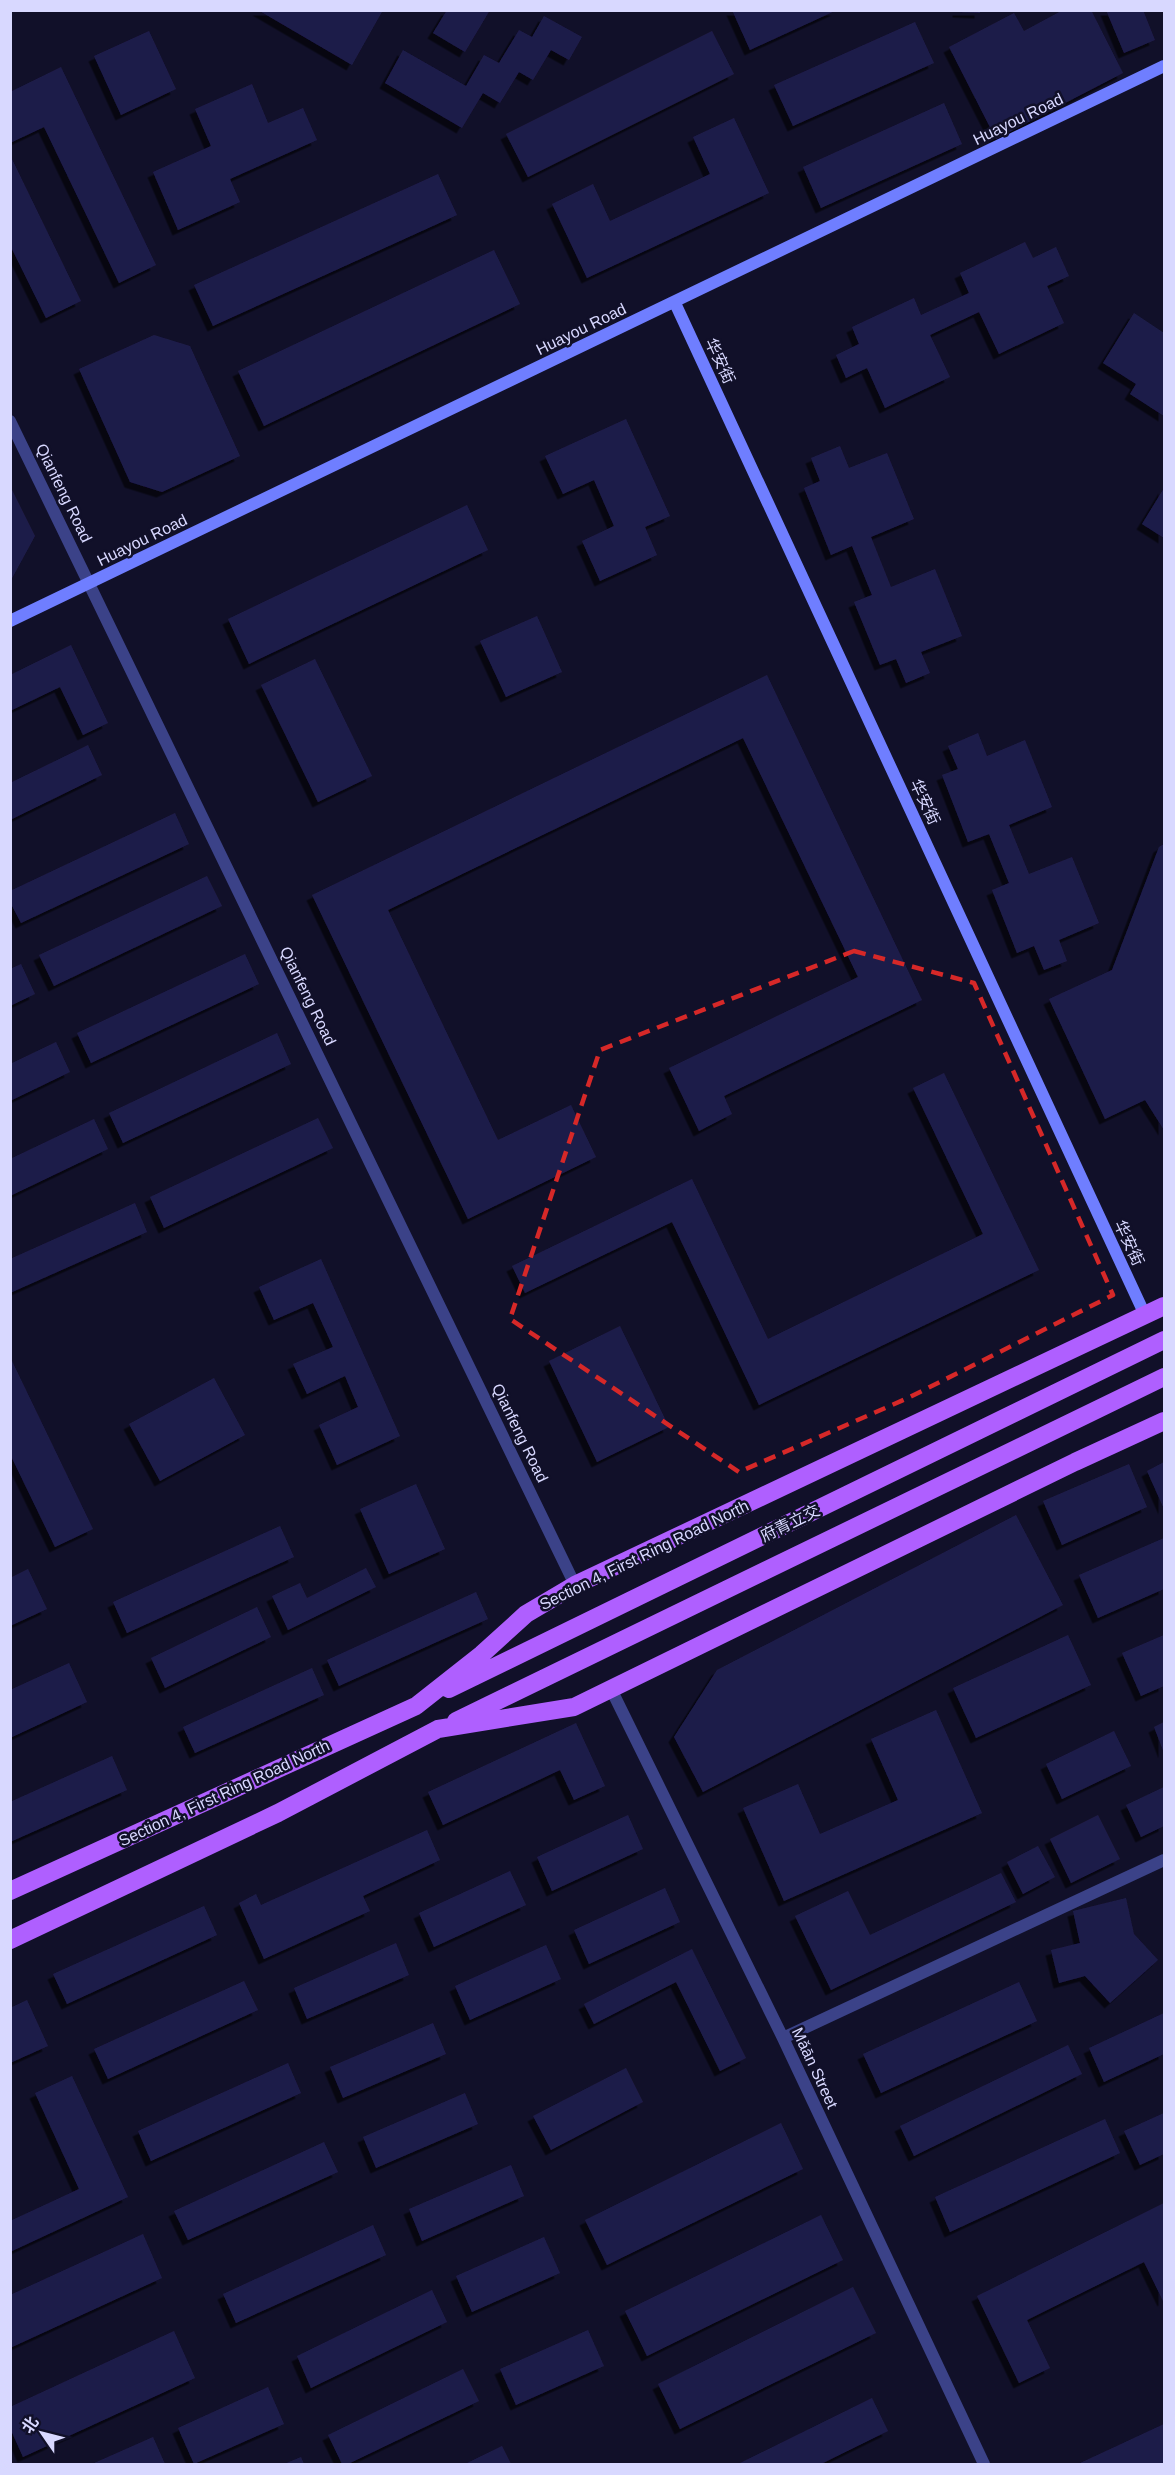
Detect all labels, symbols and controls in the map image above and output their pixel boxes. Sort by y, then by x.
street label: Huayou Road [970,90,1066,148]
street label: Huayou Road [533,300,629,358]
street label: 华安街 [702,336,738,386]
street label: Qianfeng Road [33,441,95,545]
street label: Huayou Road [94,511,190,569]
street label: 华安街 [907,777,943,827]
street label: Qianfeng Road [277,944,339,1048]
street label: 华安街 [1111,1218,1147,1268]
street label: Qianfeng Road [489,1381,551,1485]
street label: Section 4, First Ring Road North [537,1497,751,1613]
street label: 府青立交 [758,1501,822,1545]
street label: Section 4, First Ring Road North [116,1737,332,1849]
street label: Mǎān Street [789,2025,841,2112]
north arrow [12,2403,72,2463]
text: 北 [19,2413,42,2436]

